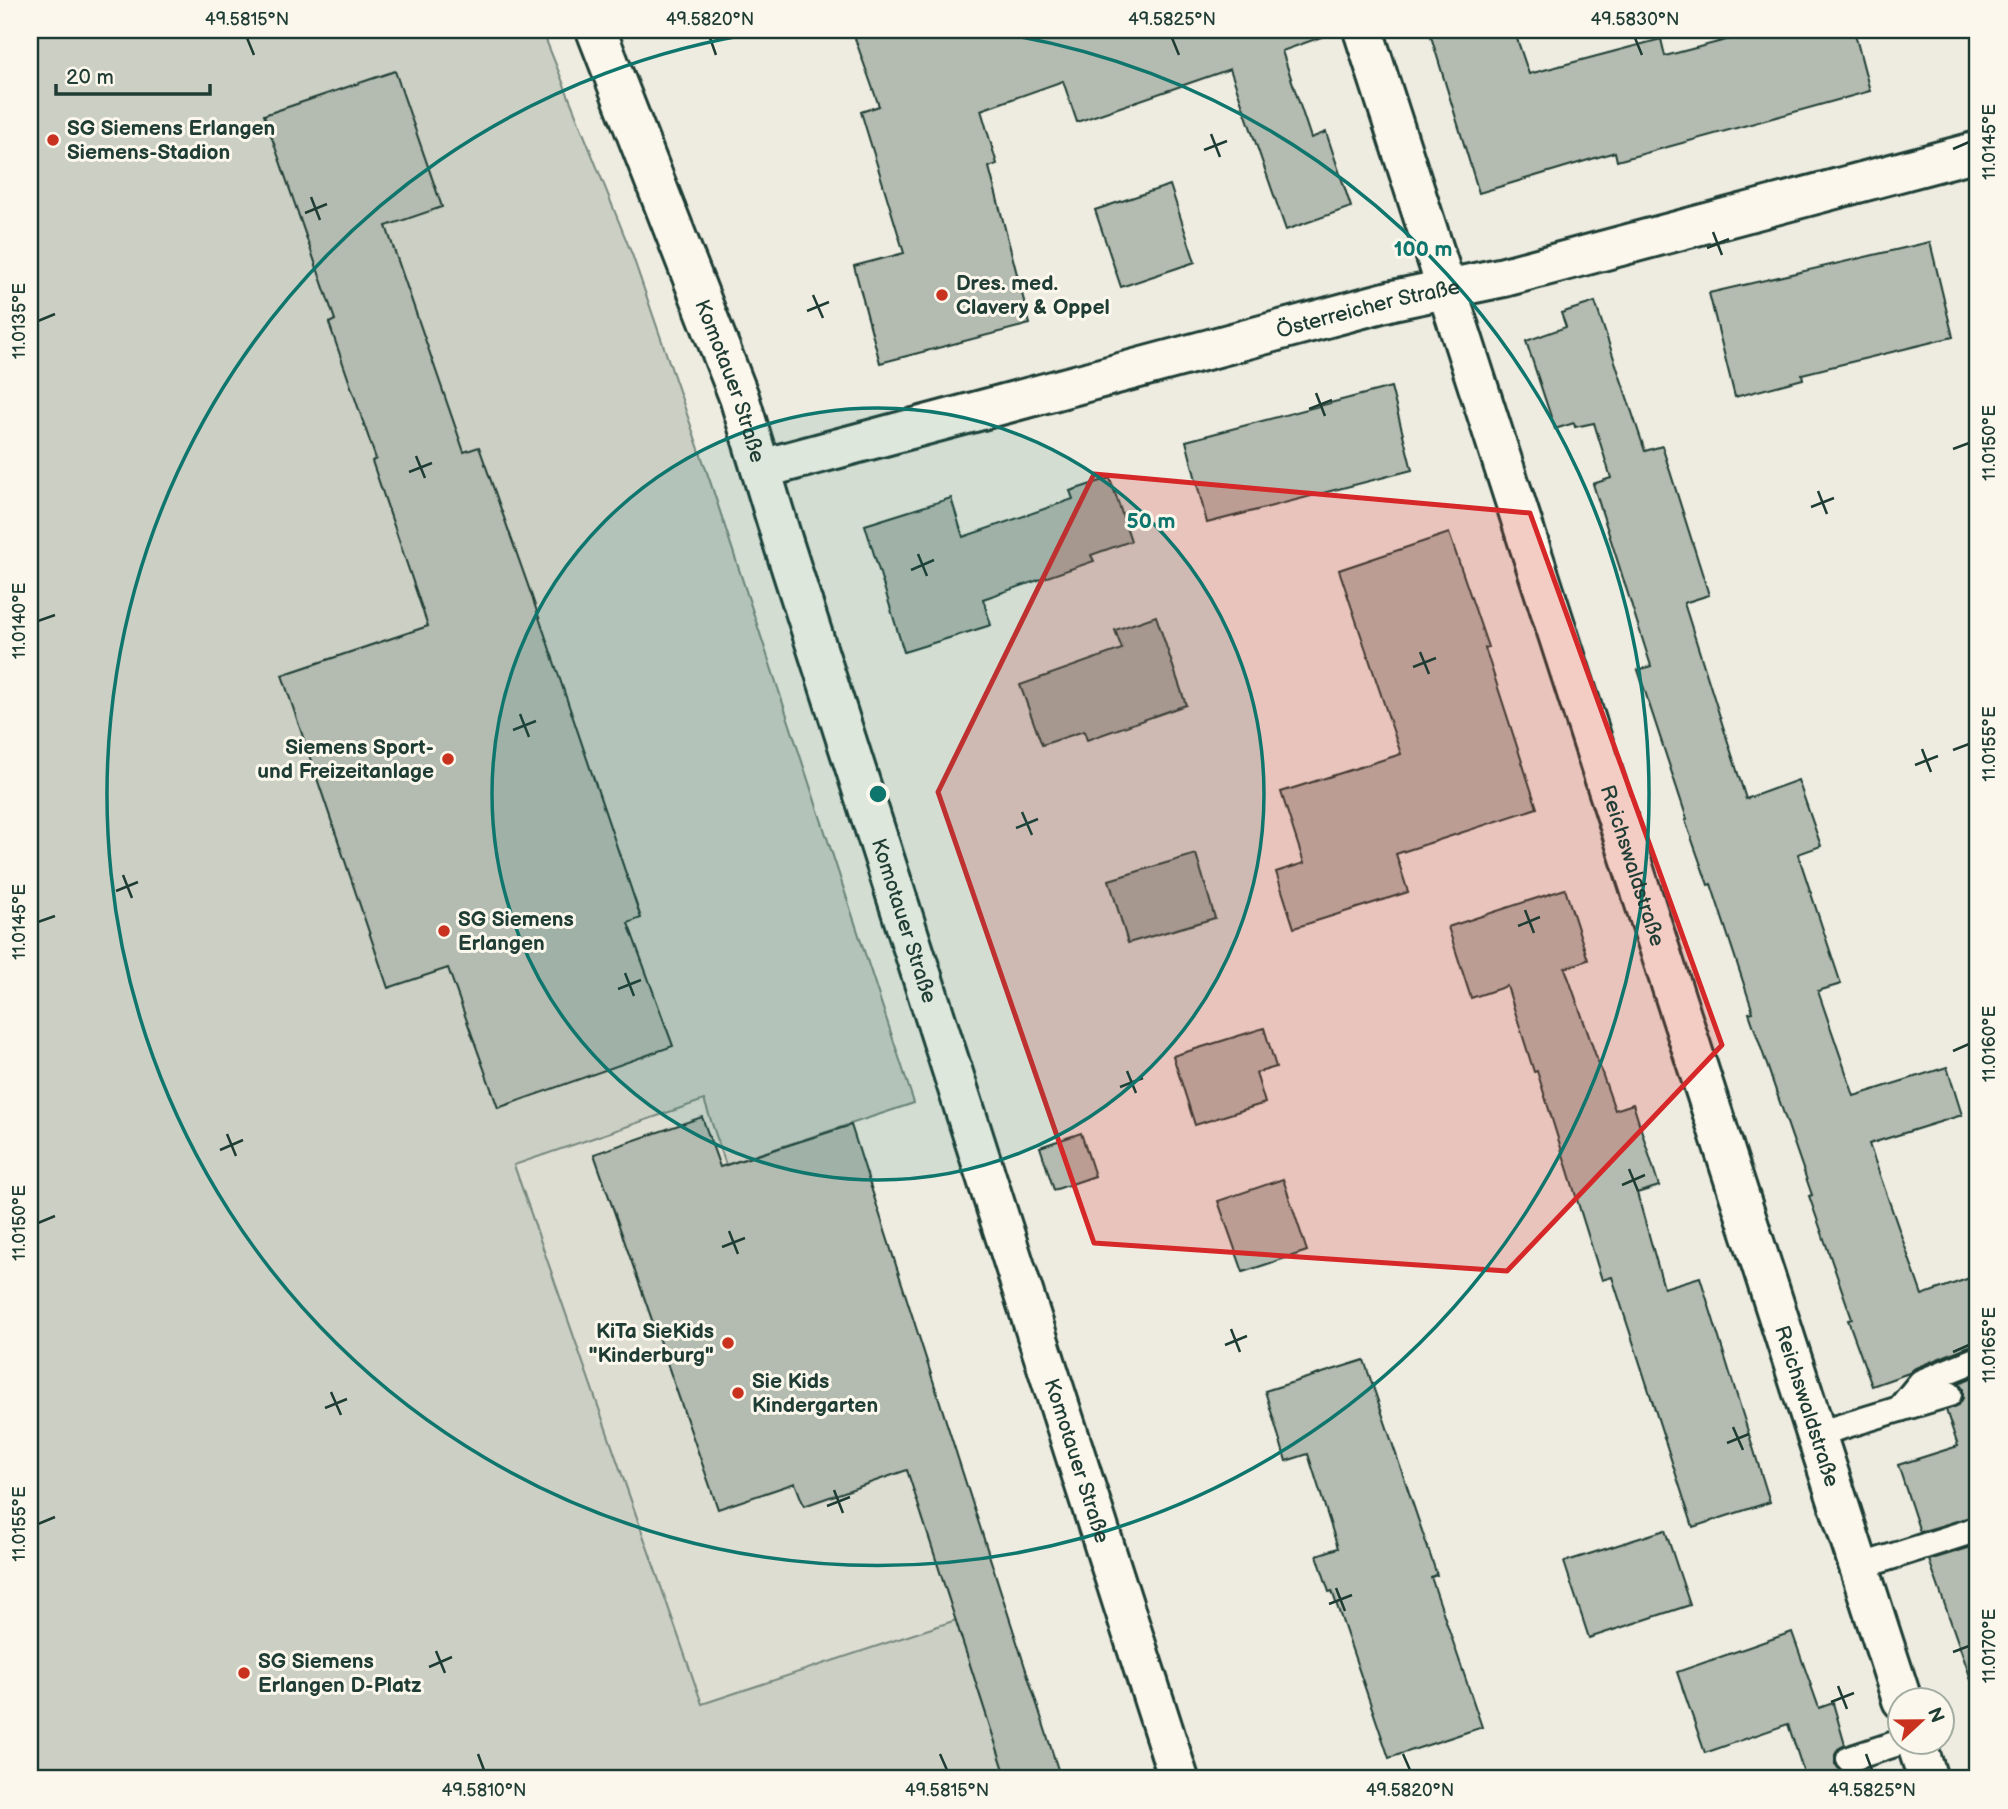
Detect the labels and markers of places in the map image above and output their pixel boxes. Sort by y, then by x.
place label: SG Siemens Erlangen Siemens-Stadion [67,116,275,165]
marker: SG Siemens Erlangen Siemens-Stadion [45,132,61,148]
place label: Dres. med. Clavery & Oppel [956,271,1110,320]
marker: Dres. med. Clavery & Oppel [934,287,950,303]
place label: Siemens Sport- und Freizeitanlage [257,735,434,784]
marker: Siemens Sport- und Freizeitanlage [440,751,456,767]
centre of rings [866,782,890,806]
place label: SG Siemens Erlangen [458,907,574,956]
marker: SG Siemens Erlangen [436,923,452,939]
place label: KiTa SieKids "Kinderburg" [588,1319,714,1368]
marker: KiTa SieKids "Kinderburg" [720,1335,736,1351]
place label: Sie Kids Kindergarten [752,1369,878,1418]
marker: Sie Kids Kindergarten [730,1385,746,1401]
place label: SG Siemens Erlangen D-Platz [258,1649,421,1698]
marker: SG Siemens Erlangen D-Platz [236,1665,252,1681]

